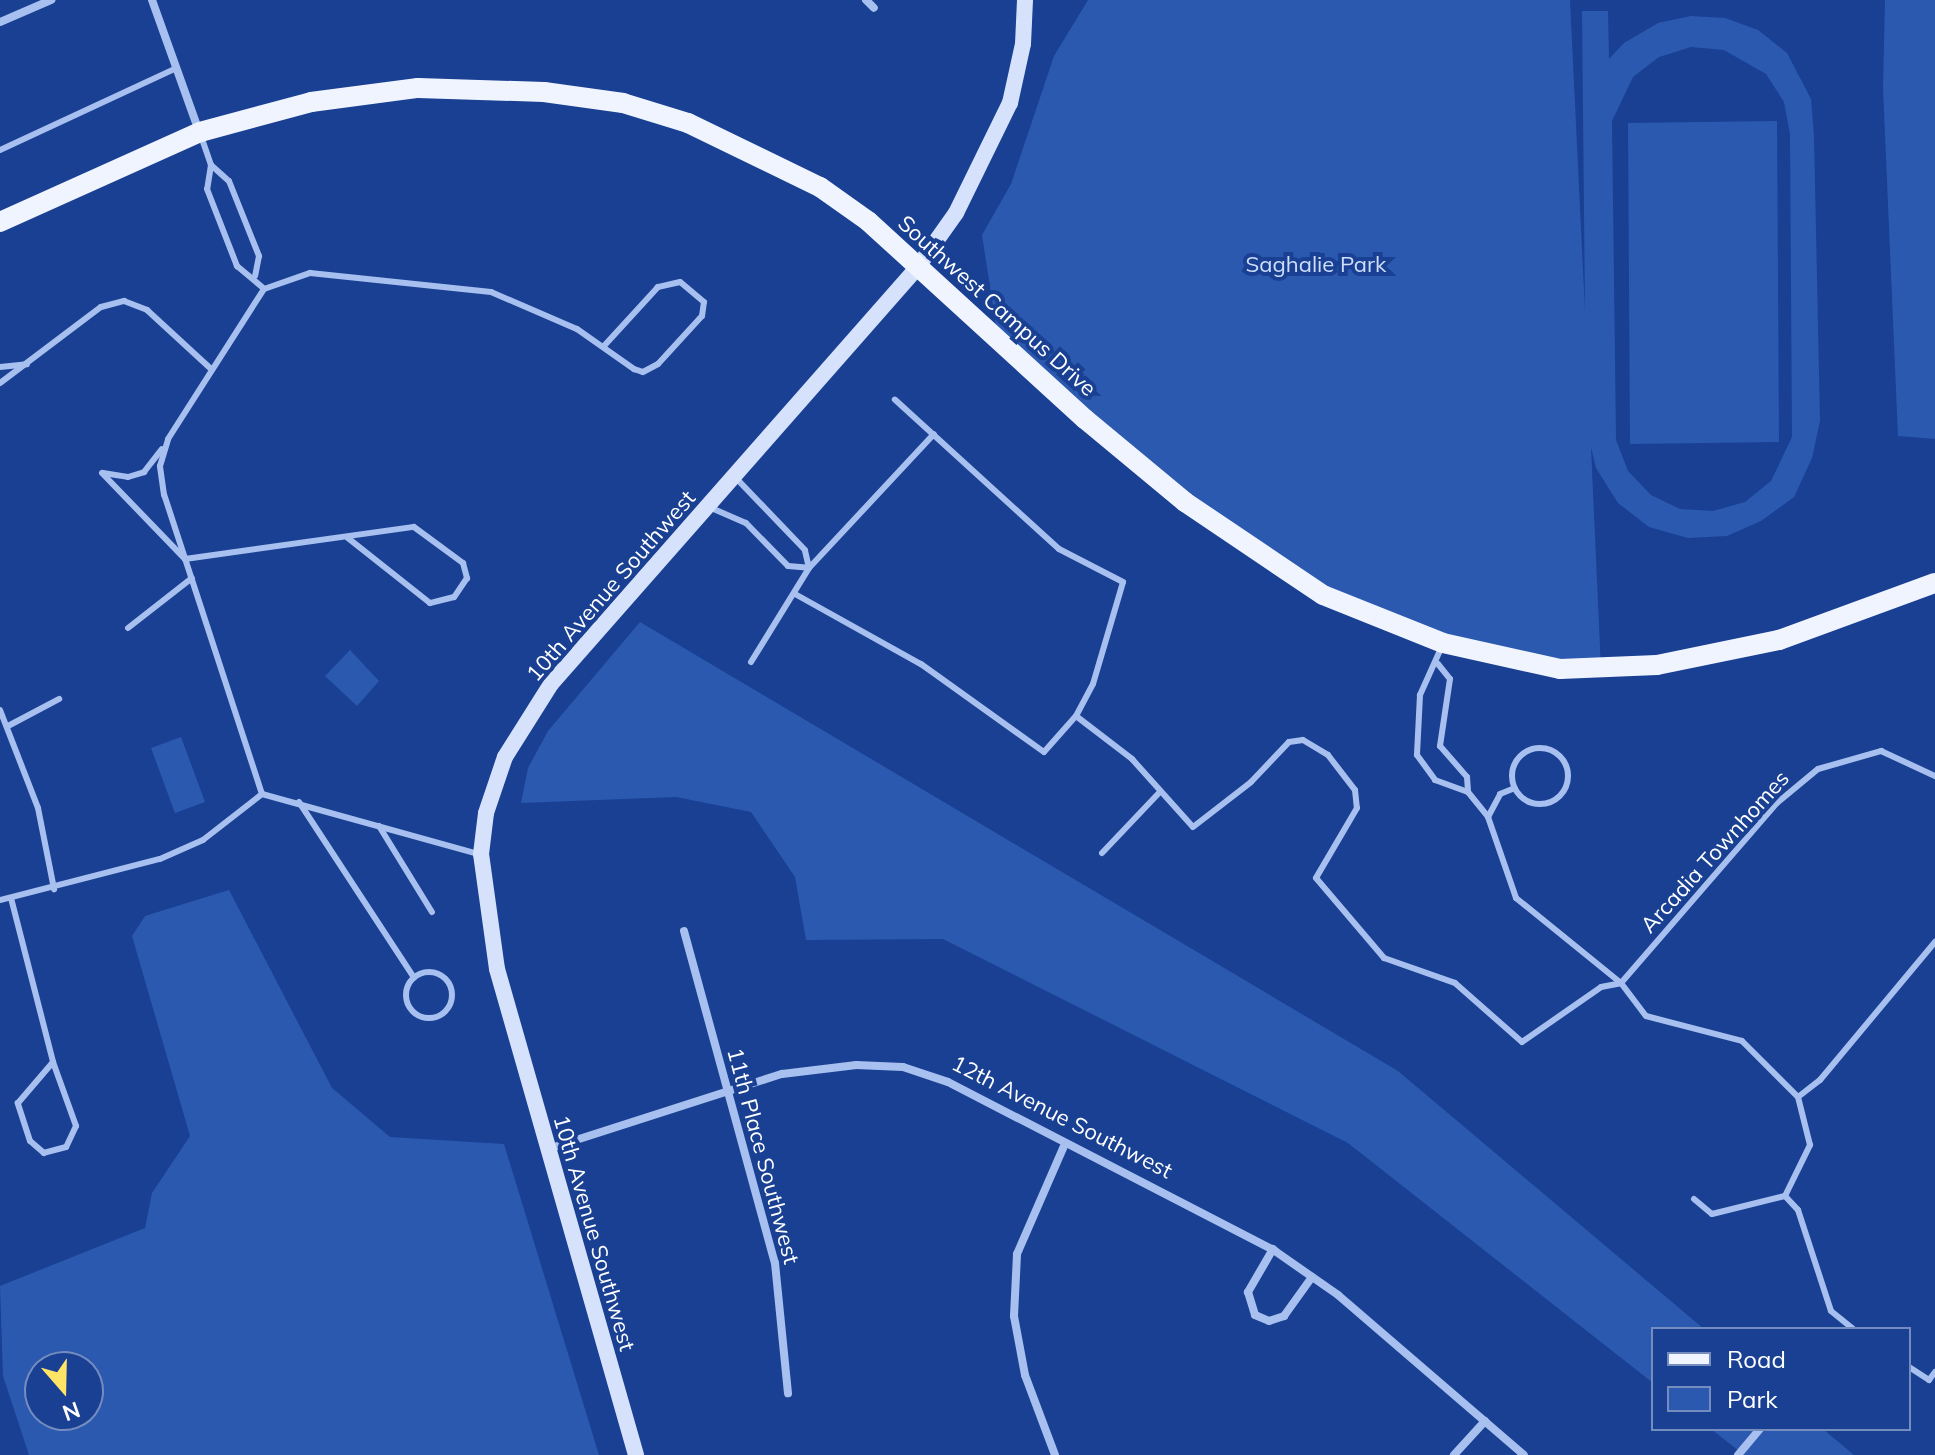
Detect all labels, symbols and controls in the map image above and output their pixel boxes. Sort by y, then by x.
street label: Southwest Campus Drive [892,210,1102,402]
park label: Saghalie Park [1246,252,1386,278]
street label: 10th Avenue Southwest [521,485,701,687]
street label: Arcadia Townhomes [1635,765,1795,939]
street label: 11th Place Southwest [721,1045,805,1267]
street label: 12th Avenue Southwest [947,1050,1177,1184]
street label: 10th Avenue Southwest [548,1112,640,1354]
legend [1651,1327,1911,1431]
text: Road [1727,1344,1786,1374]
north arrow [24,1351,104,1431]
text: Park [1727,1384,1778,1414]
text: N [59,1396,84,1428]

